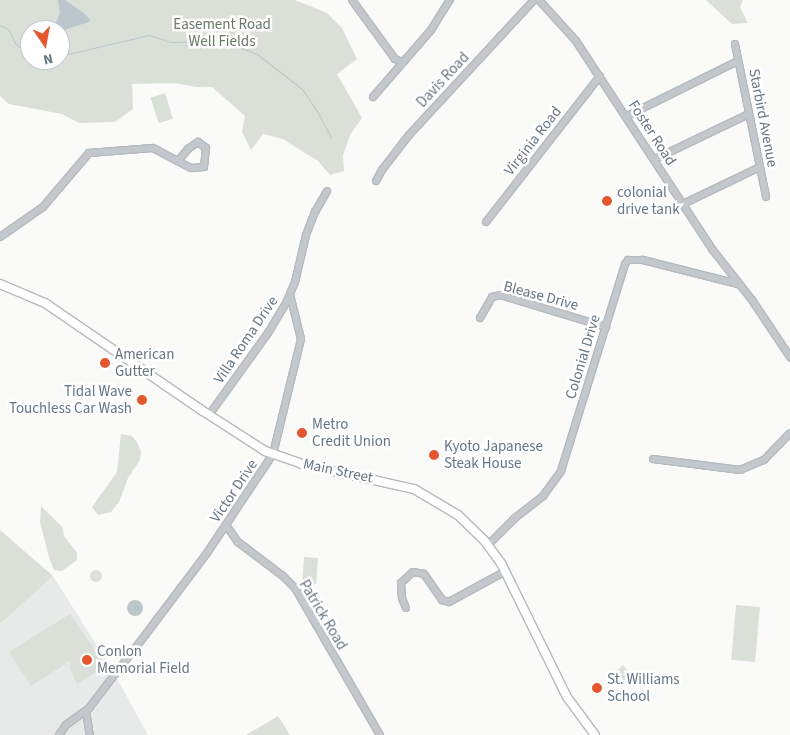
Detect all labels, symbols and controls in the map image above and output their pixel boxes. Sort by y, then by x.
park label: Easement Road Well Fields [173,15,271,50]
north arrow [20,20,70,70]
text: N [41,48,55,69]
street label: Davis Road [413,49,473,111]
street label: Starbird Avenue [745,67,781,169]
street label: Foster Road [624,97,680,169]
street label: Virginia Road [501,103,565,179]
place label: colonial drive tank [617,183,680,218]
marker: colonial drive tank [601,195,613,207]
street label: Blease Drive [502,277,580,315]
street label: Villa Roma Drive [210,293,282,387]
street label: Colonial Drive [562,313,604,401]
place label: American Gutter [115,345,174,380]
marker: American Gutter [99,357,111,369]
place label: Tidal Wave Touchless Car Wash [9,382,132,417]
marker: Tidal Wave Touchless Car Wash [136,394,148,406]
place label: Metro Credit Union [312,415,391,450]
marker: Metro Credit Union [296,427,308,439]
place label: Kyoto Japanese Steak House [444,437,543,472]
marker: Kyoto Japanese Steak House [428,449,440,461]
street label: Main Street [301,455,375,487]
street label: Victor Drive [206,456,262,526]
street label: Patrick Road [295,577,351,653]
place label: Conlon Memorial Field [97,642,190,677]
marker: Conlon Memorial Field [81,654,93,666]
place label: St. Williams School [607,670,680,705]
marker: St. Williams School [591,682,603,694]

